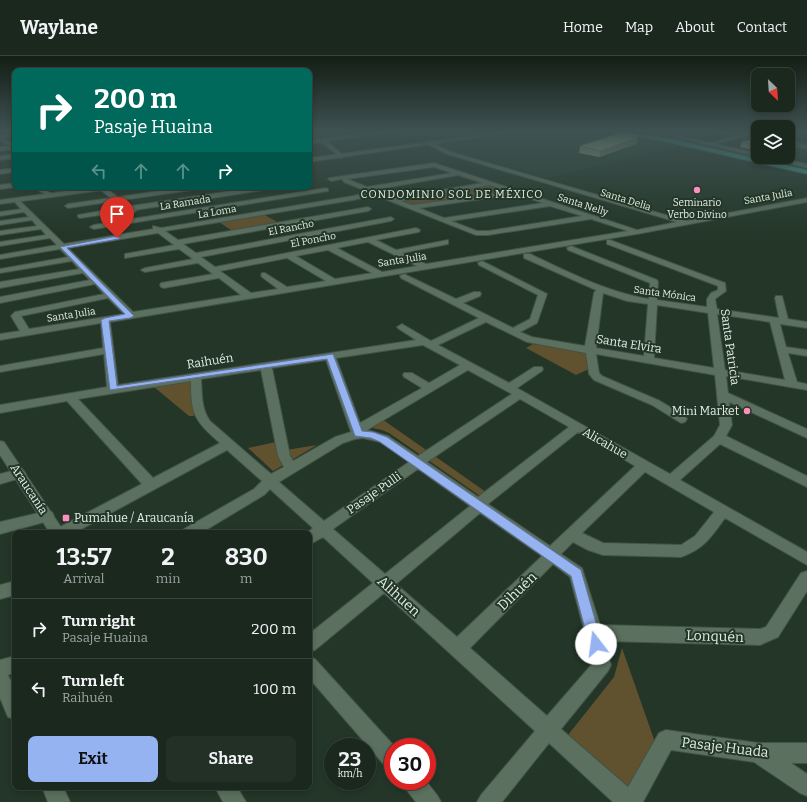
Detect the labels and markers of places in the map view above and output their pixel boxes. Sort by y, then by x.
marker: Seminario Verbo Divino [692,185,702,195]
pin [100,197,134,238]
place label: Seminario Verbo Divino [667,197,727,221]
place label: Mini Market [672,404,740,418]
marker: Mini Market [742,406,752,416]
place label: Pumahue / Araucanía [74,511,194,525]
marker: Pumahue / Araucanía [61,513,71,523]

